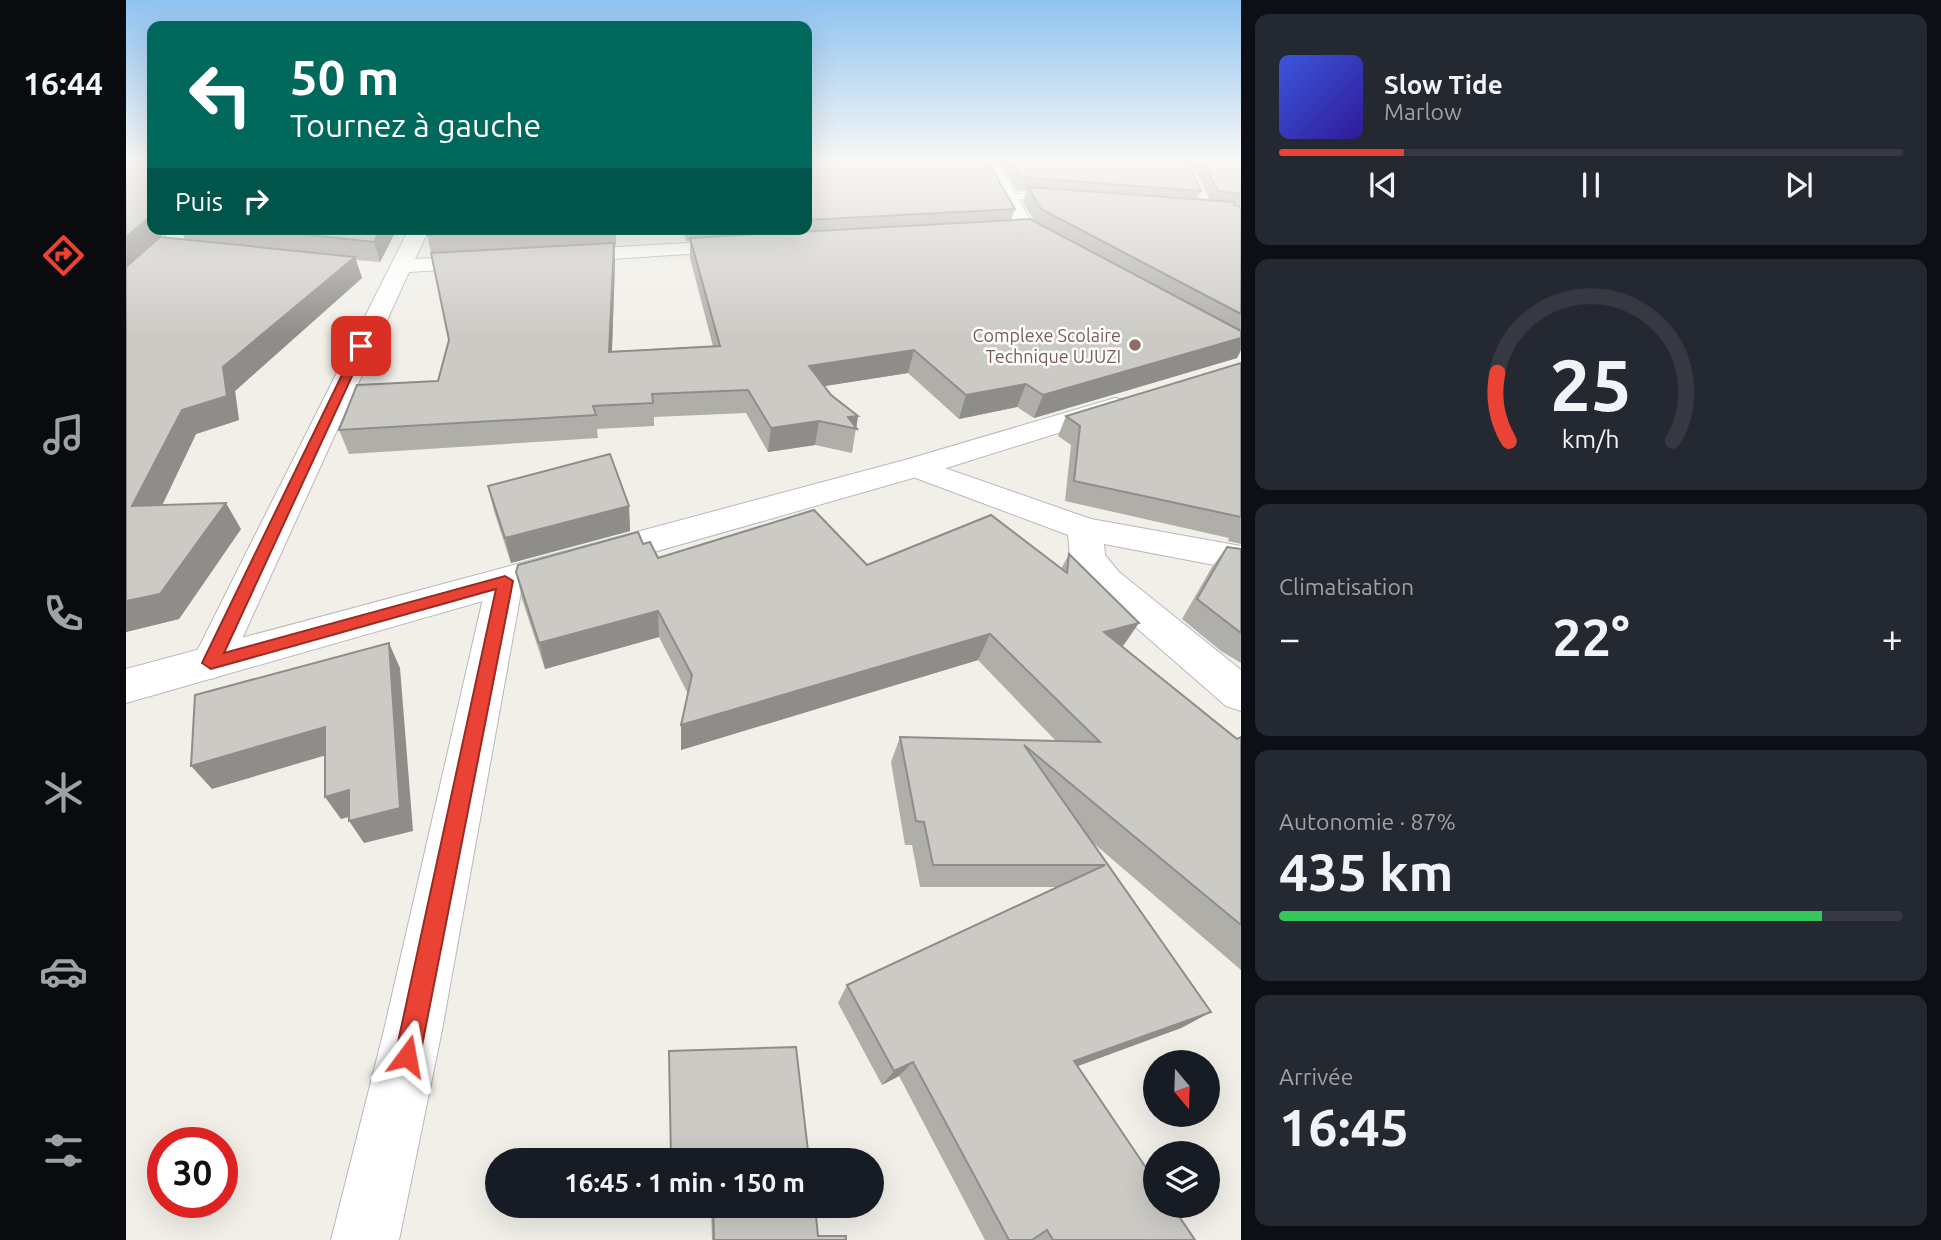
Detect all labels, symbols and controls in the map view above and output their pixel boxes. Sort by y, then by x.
icon: left [175,49,266,140]
text: 50 m [290,49,399,104]
text: 16:44 [23,65,103,101]
text: Slow Tide [1384,70,1503,99]
text: Marlow [1384,99,1462,124]
text: Tournez à gauche [290,107,541,143]
icon: previous [1364,166,1402,204]
icon: pause [1572,166,1610,204]
icon: next [1780,166,1818,204]
icon: right [237,182,275,220]
text: Puis [175,187,223,216]
icon: directions [39,231,88,280]
pin [331,316,391,376]
place label: Complexe Scolaire Technique UJUZI [972,325,1121,366]
icon: arrive [342,327,380,365]
marker: Complexe Scolaire Technique UJUZI [1127,337,1143,353]
text: 25 [1550,343,1632,425]
icon: music [39,410,88,459]
text: km/h [1562,425,1620,453]
text: Climatisation [1279,574,1414,599]
icon: phone [39,589,88,638]
text: 22° [1552,608,1630,666]
text: − [1279,617,1300,659]
text: + [1882,617,1903,659]
icon: climate [39,768,88,817]
text: Autonomie · 87% [1279,809,1456,834]
text: 435 km [1279,843,1453,901]
icon: car [39,947,88,996]
position arrow [370,1019,444,1093]
north arrow [1143,1050,1220,1127]
map controls [1143,1050,1220,1218]
text: Arrivée [1279,1064,1354,1089]
text: 16:45 [1279,1098,1409,1156]
icon: filters [39,1126,88,1175]
speed limit sign: 30 [147,1127,238,1218]
button: layers [1143,1141,1220,1218]
text: 16:45 · 1 min · 150 m [564,1168,805,1197]

